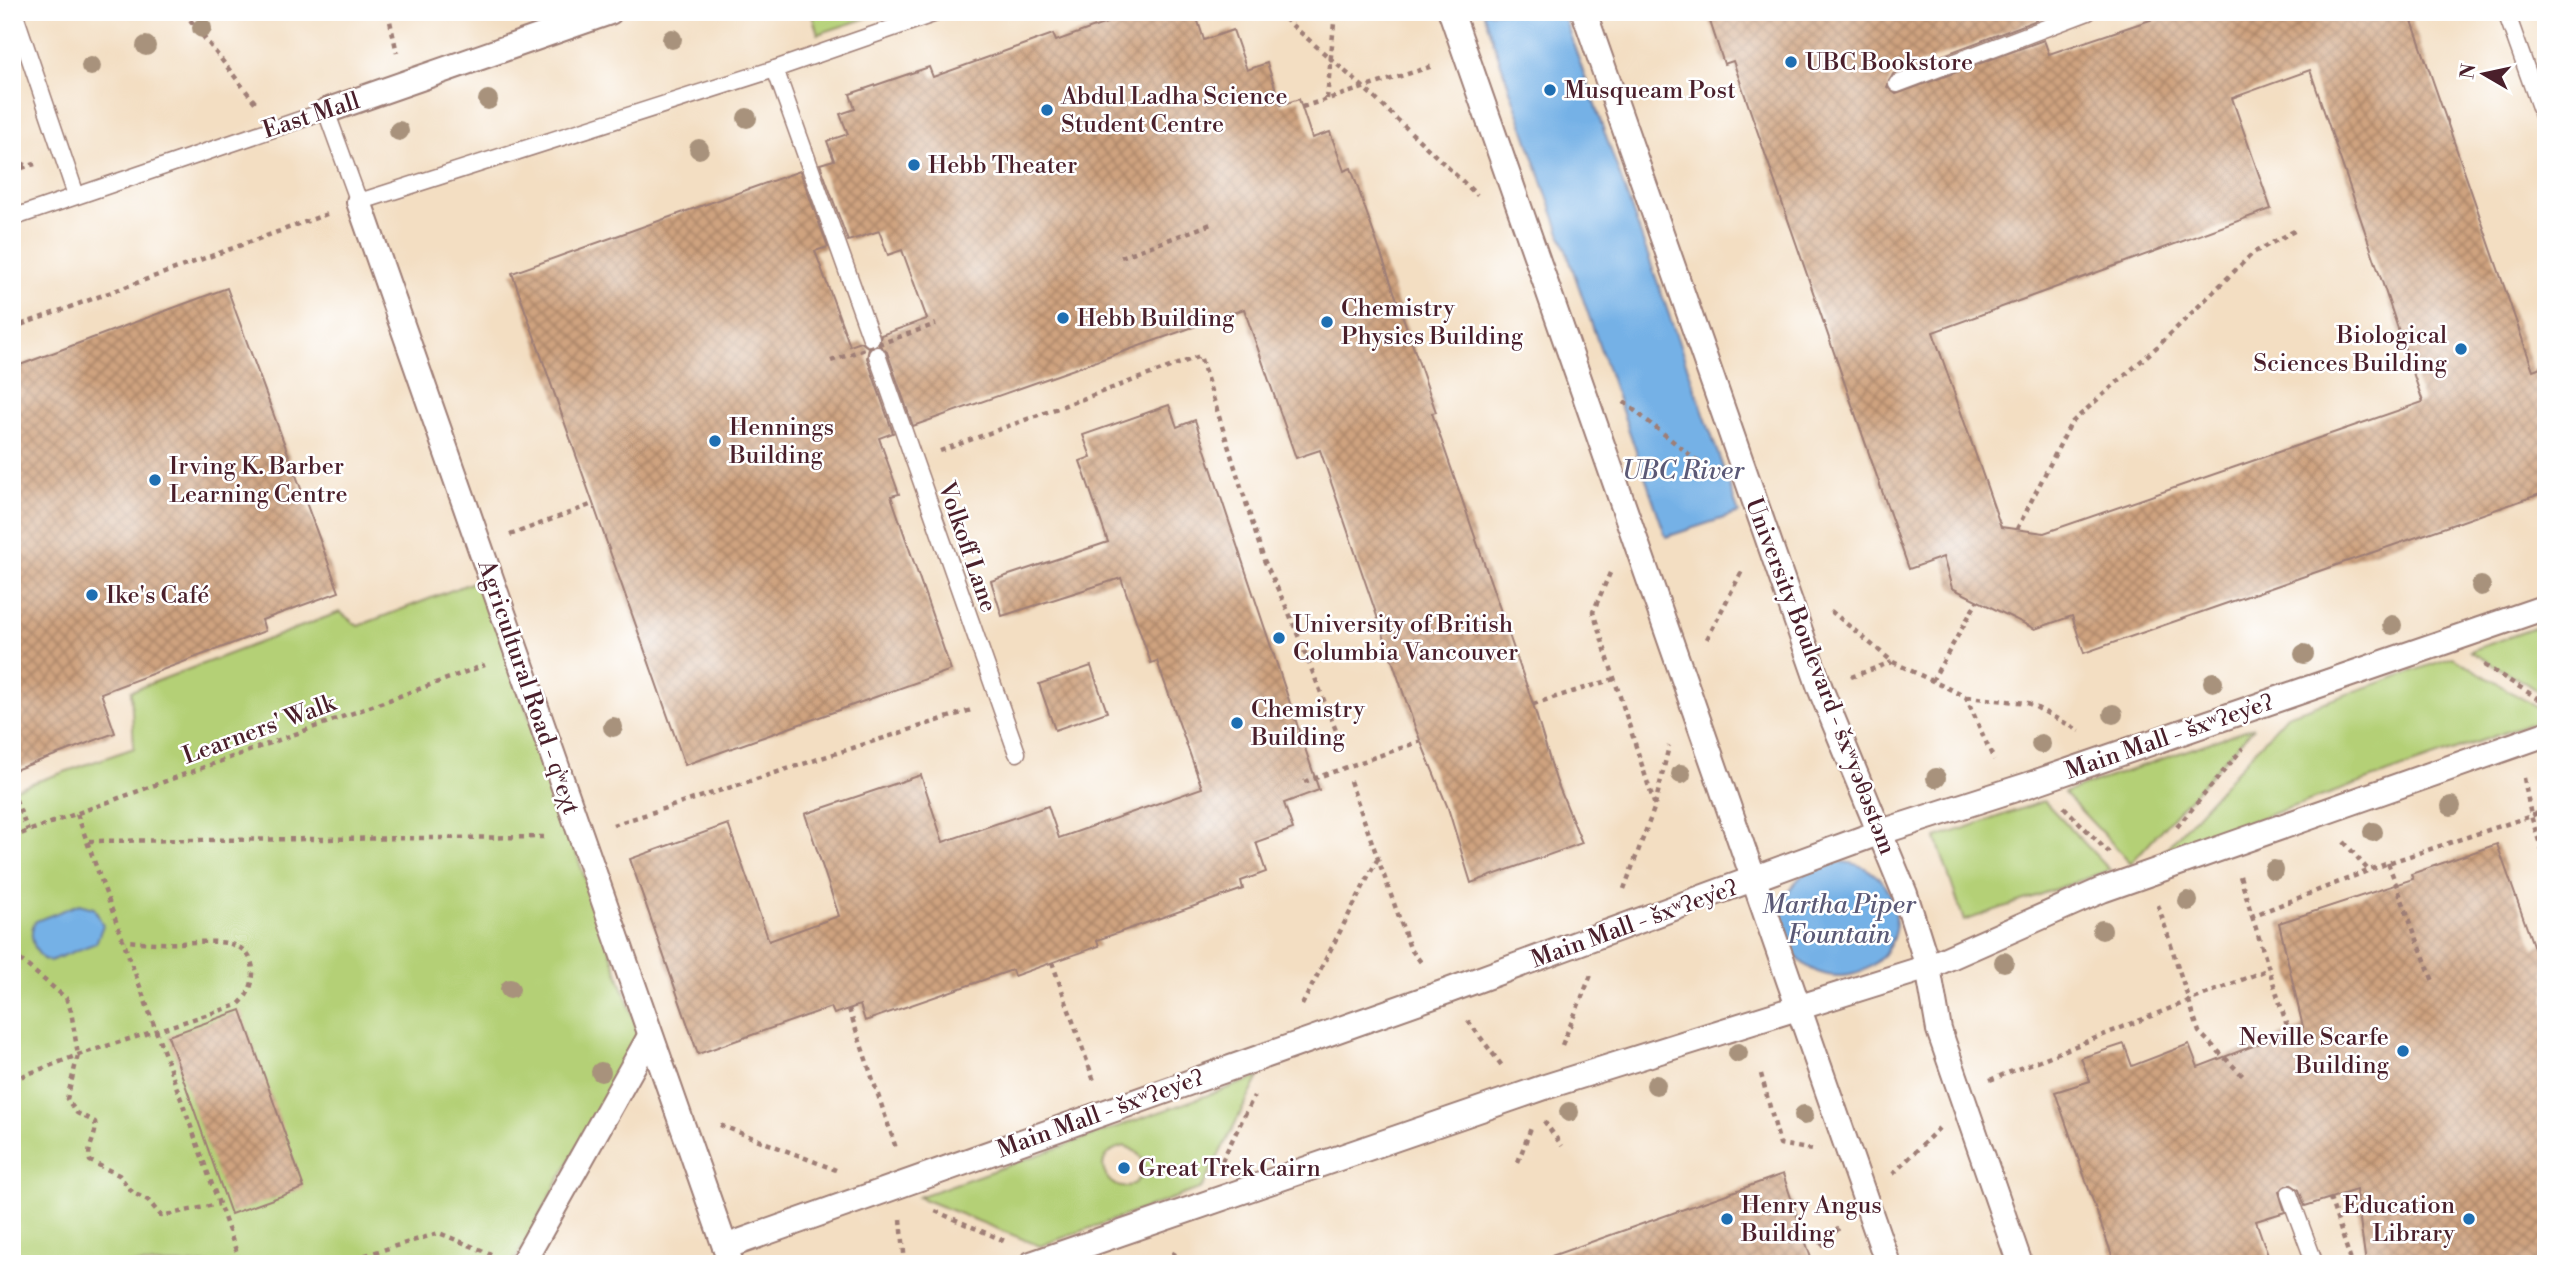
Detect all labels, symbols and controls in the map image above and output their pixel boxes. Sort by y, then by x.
north arrow [2450,38,2520,108]
place label: UBC Bookstore [1805,48,1973,78]
marker: UBC Bookstore [1783,54,1799,70]
text: N [2455,62,2481,81]
place label: Musqueam Post [1564,76,1736,106]
place label: Abdul Ladha Science Student Centre [1060,82,1288,140]
marker: Musqueam Post [1542,82,1558,98]
street label: East Mall [259,86,364,146]
marker: Abdul Ladha Science Student Centre [1039,102,1055,118]
place label: Hebb Theater [928,151,1077,181]
marker: Hebb Theater [906,157,922,173]
place label: Chemistry Physics Building [1341,294,1524,352]
place label: Hebb Building [1077,304,1235,334]
marker: Hebb Building [1055,310,1071,326]
marker: Chemistry Physics Building [1319,314,1335,330]
place label: Biological Sciences Building [2253,321,2448,379]
marker: Biological Sciences Building [2453,341,2469,357]
place label: Hennings Building [728,413,834,471]
marker: Hennings Building [707,433,723,449]
place label: Irving K. Barber Learning Centre [169,452,348,510]
water label: UBC River [1622,455,1745,487]
marker: Irving K. Barber Learning Centre [147,472,163,488]
street label: Volkoff Lane [930,477,1003,616]
street label: University Boulevard - šxʷyəθəstəm [1738,494,1902,859]
street label: Agricultural Road - q̓ʷeχt [470,555,586,819]
place label: Ike's Café [106,581,209,611]
marker: Ike's Café [84,587,100,603]
place label: University of British Columbia Vancouver [1293,610,1518,668]
marker: University of British Columbia Vancouver [1271,630,1287,646]
street label: Main Mall - šxʷʔey̓eʔ [2061,687,2277,787]
street label: Learners' Walk [179,688,341,771]
place label: Chemistry Building [1250,695,1365,753]
marker: Chemistry Building [1229,715,1245,731]
street label: Main Mall - šxʷʔey̓eʔ [1527,873,1742,975]
water label: Martha Piper Fountain [1762,889,1917,951]
place label: Neville Scarfe Building [2239,1023,2390,1081]
marker: Neville Scarfe Building [2395,1043,2411,1059]
street label: Main Mall - šxʷʔey̓eʔ [993,1063,1208,1165]
place label: Great Trek Cairn [1138,1154,1321,1184]
marker: Great Trek Cairn [1116,1160,1132,1176]
place label: Henry Angus Building [1740,1191,1882,1249]
place label: Education Library [2343,1191,2455,1249]
marker: Henry Angus Building [1719,1211,1735,1227]
marker: Education Library [2461,1211,2477,1227]

